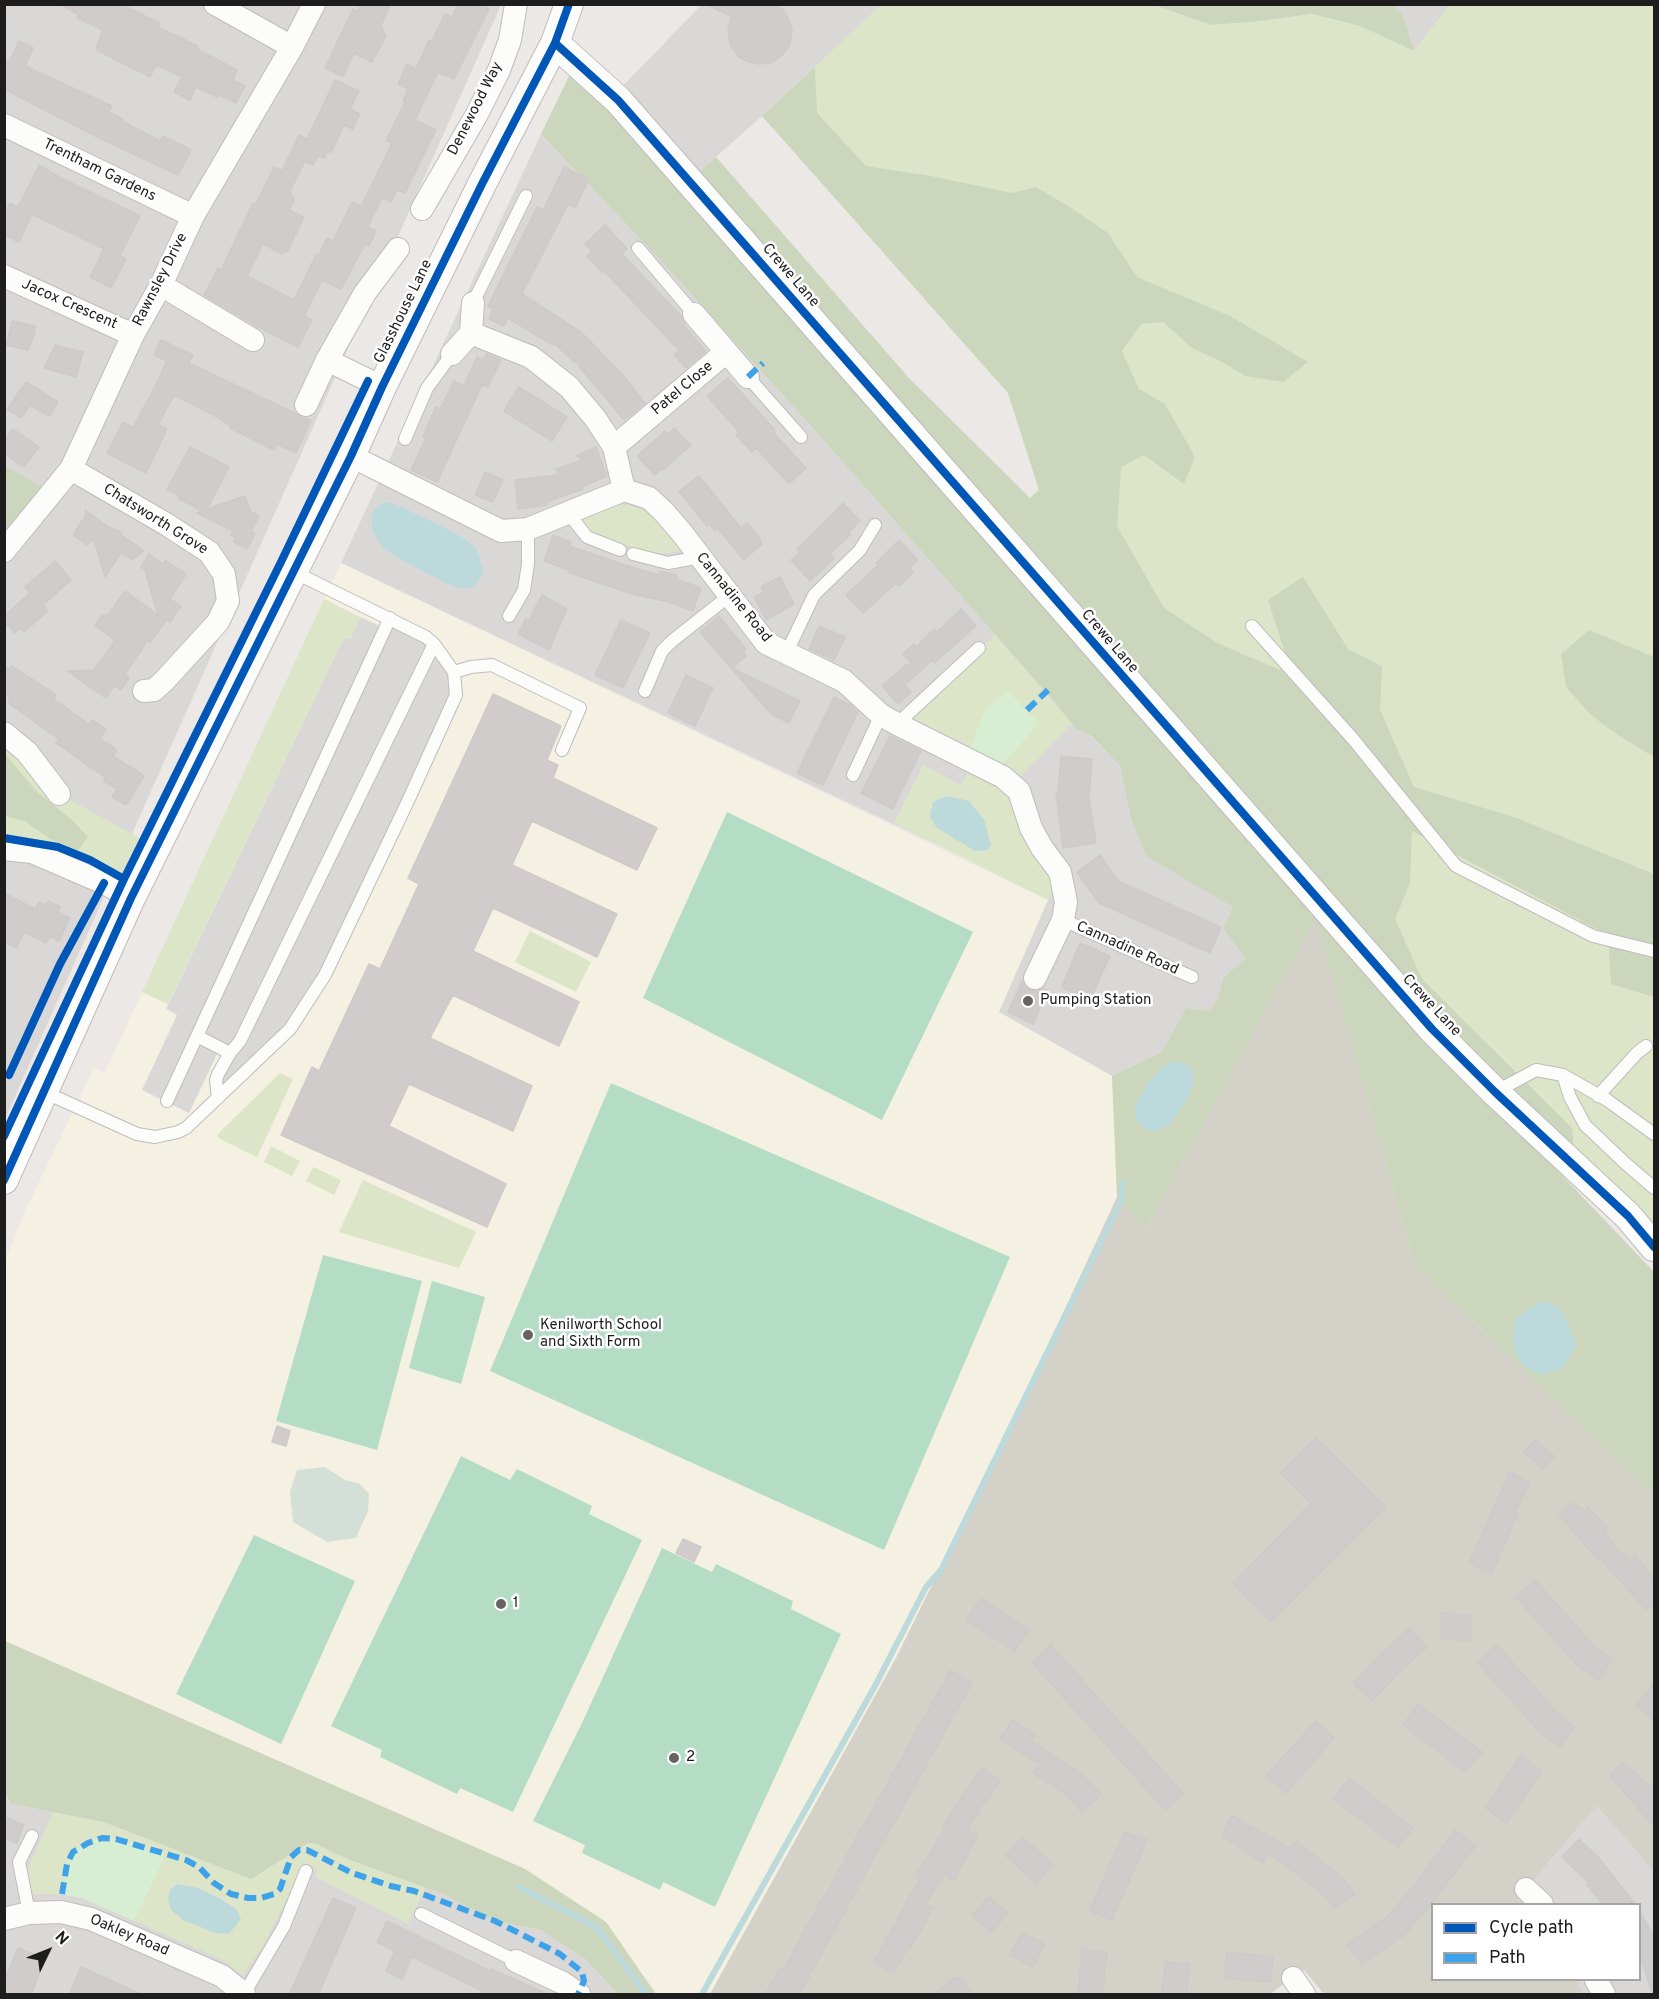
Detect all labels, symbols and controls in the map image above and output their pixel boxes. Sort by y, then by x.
street label: Denewood Way [445,59,507,159]
street label: Trentham Gardens [40,136,158,206]
street label: Rawnsley Drive [130,230,192,330]
street label: Crewe Lane [757,240,823,312]
street label: Glasshouse Lane [371,257,437,367]
street label: Jacox Crescent [18,276,120,334]
street label: Patel Close [649,358,717,420]
street label: Chatsworth Grove [99,480,211,560]
street label: Cannadine Road [691,549,775,647]
street label: Crewe Lane [1076,606,1142,678]
street label: Cannadine Road [1073,918,1181,980]
street label: Crewe Lane [1398,971,1464,1041]
place label: Pumping Station [1040,992,1152,1010]
marker: Pumping Station [1021,994,1035,1008]
place label: Kenilworth School and Sixth Form [540,1317,662,1352]
marker: Kenilworth School and Sixth Form [521,1328,535,1342]
place label: 1 [513,1595,519,1613]
marker: 1 [494,1597,508,1611]
place label: 2 [686,1749,695,1767]
marker: 2 [667,1751,681,1765]
legend [1431,1903,1641,1981]
street label: Oakley Road [87,1911,171,1961]
text: Cycle path [1489,1917,1574,1940]
north arrow [18,1921,78,1981]
text: N [50,1928,72,1950]
text: Path [1489,1947,1526,1970]

